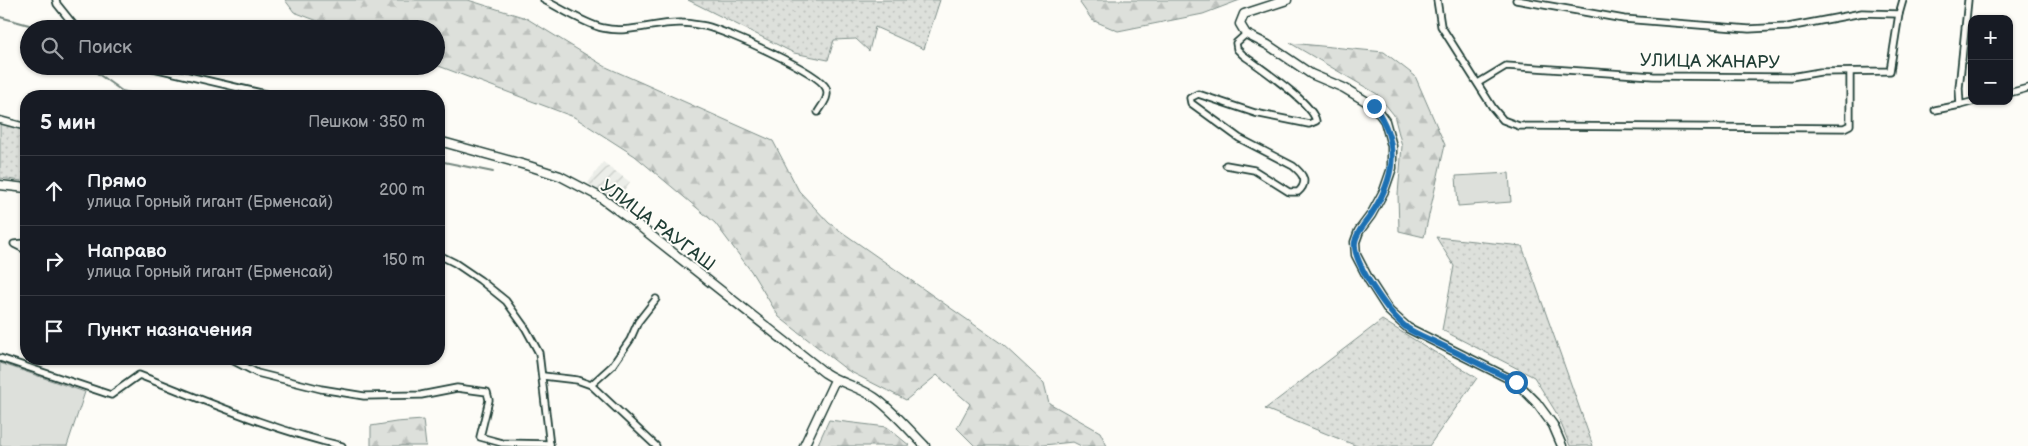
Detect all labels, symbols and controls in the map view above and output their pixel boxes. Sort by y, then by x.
map controls [1968,15,2013,105]
button: + [1968,15,2013,60]
search box [20,20,445,75]
icon: search [38,34,66,62]
text: Поиск [78,36,132,59]
street label: УЛИЦА ЖАНАРУ [1640,50,1780,73]
button: − [1968,60,2013,105]
route end [1363,95,1386,118]
text: 5 мин [40,110,96,135]
text: Пешком · 350 m [308,113,425,132]
text: Прямо [87,170,147,193]
street label: УЛИЦА РАУГАШ [596,175,719,275]
icon: ahead [40,177,68,205]
text: 200 m [379,181,425,200]
text: улица Горный гигант (Ерменсай) [87,193,333,212]
text: Направо [87,240,167,263]
icon: right [40,247,68,275]
text: 150 m [383,251,425,270]
text: улица Горный гигант (Ерменсай) [87,263,333,282]
icon: arrive [40,317,68,345]
text: Пункт назначения [87,319,252,342]
route start [1505,371,1528,394]

